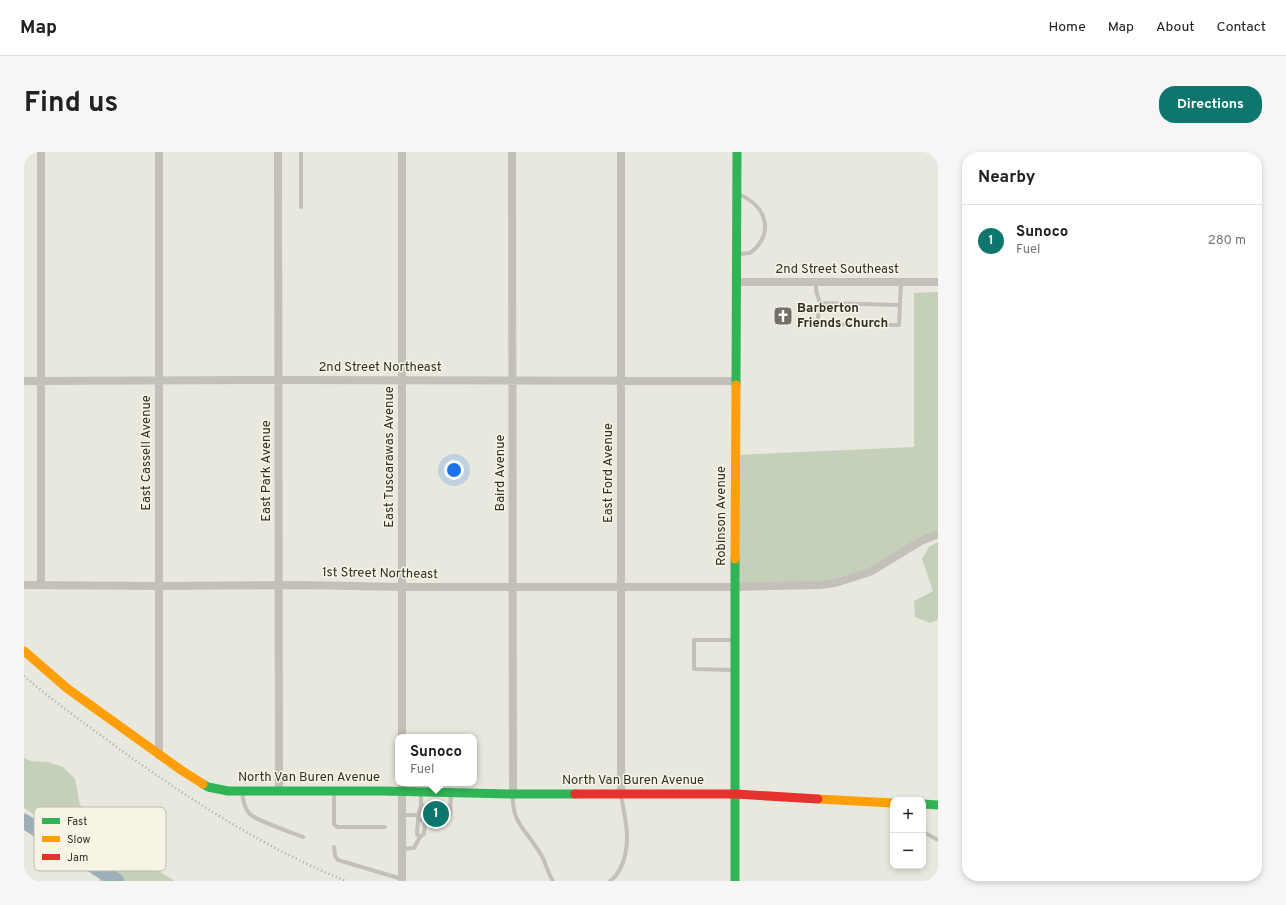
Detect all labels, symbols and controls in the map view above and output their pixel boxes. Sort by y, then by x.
text: Map [20,16,57,40]
text: Home [1049,19,1086,36]
text: Map [1108,19,1134,36]
text: About [1156,19,1195,36]
text: Contact [1217,19,1266,36]
text: Find us [24,86,118,122]
button: Directions [1159,86,1262,123]
text: Nearby [978,167,1035,189]
text: Sunoco [1016,223,1068,242]
text: 1 [988,233,994,249]
text: 280 m [1208,233,1246,249]
text: Fuel [1016,242,1041,258]
street label: 2nd Street Southeast [775,262,899,278]
place label: Barberton Friends Church [797,301,888,332]
church icon: Barberton Friends Church [772,305,794,327]
street label: 2nd Street Northeast [318,360,442,376]
street label: East Tuscarawas Avenue [382,386,398,528]
street label: East Cassell Avenue [139,395,155,511]
street label: East Park Avenue [259,420,275,522]
street label: East Ford Avenue [601,423,617,523]
street label: Baird Avenue [493,435,509,511]
your location [444,460,464,480]
street label: Robinson Avenue [714,466,730,566]
street label: 1st Street Northeast [322,565,438,583]
popup [395,734,477,786]
text: Sunoco [410,743,462,762]
text: Fuel [410,762,434,778]
street label: North Van Buren Avenue [238,770,380,786]
street label: North Van Buren Avenue [562,773,704,789]
map controls [890,797,926,869]
button: + [890,797,926,833]
pin: 1 [423,799,449,829]
legend [34,807,166,871]
text: Fast [67,815,87,829]
text: Slow [67,833,90,847]
button: − [890,833,926,869]
text: Jam [67,851,88,865]

